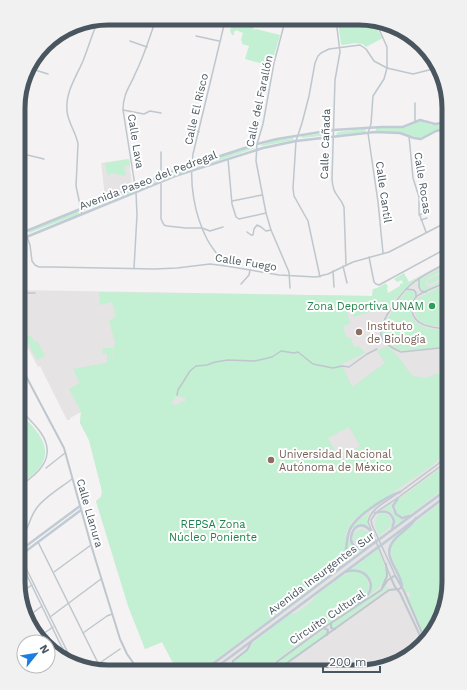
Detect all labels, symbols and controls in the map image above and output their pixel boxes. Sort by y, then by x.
street label: Calle del Farallón [243,54,276,148]
street label: Calle El Risco [182,72,211,146]
street label: Calle Cañada [318,109,333,179]
street label: Calle Lava [125,113,146,169]
street label: Avenida Paseo del Pedregal [77,148,220,213]
street label: Calle Rocas [411,151,434,215]
street label: Calle Cantil [373,160,394,224]
street label: Calle Fuego [214,251,278,274]
place label: Zona Deportiva UNAM [307,300,424,313]
marker: Zona Deportiva UNAM [427,301,437,311]
place label: Instituto de Biología [367,320,426,346]
marker: Instituto de Biología [354,327,364,337]
place label: Universidad Nacional Autónoma de México [279,448,392,474]
marker: Universidad Nacional Autónoma de México [266,455,276,465]
street label: Calle Llanura [73,477,106,549]
park label: REPSA Zona Núcleo Poniente [169,518,257,544]
street label: Avenida Insurgentes Sur [266,529,377,618]
street label: Circuito Cultural [287,587,368,648]
north arrow [16,634,56,674]
text: N [37,642,52,656]
scale bar [323,648,380,674]
text: 200 m [329,655,366,669]

